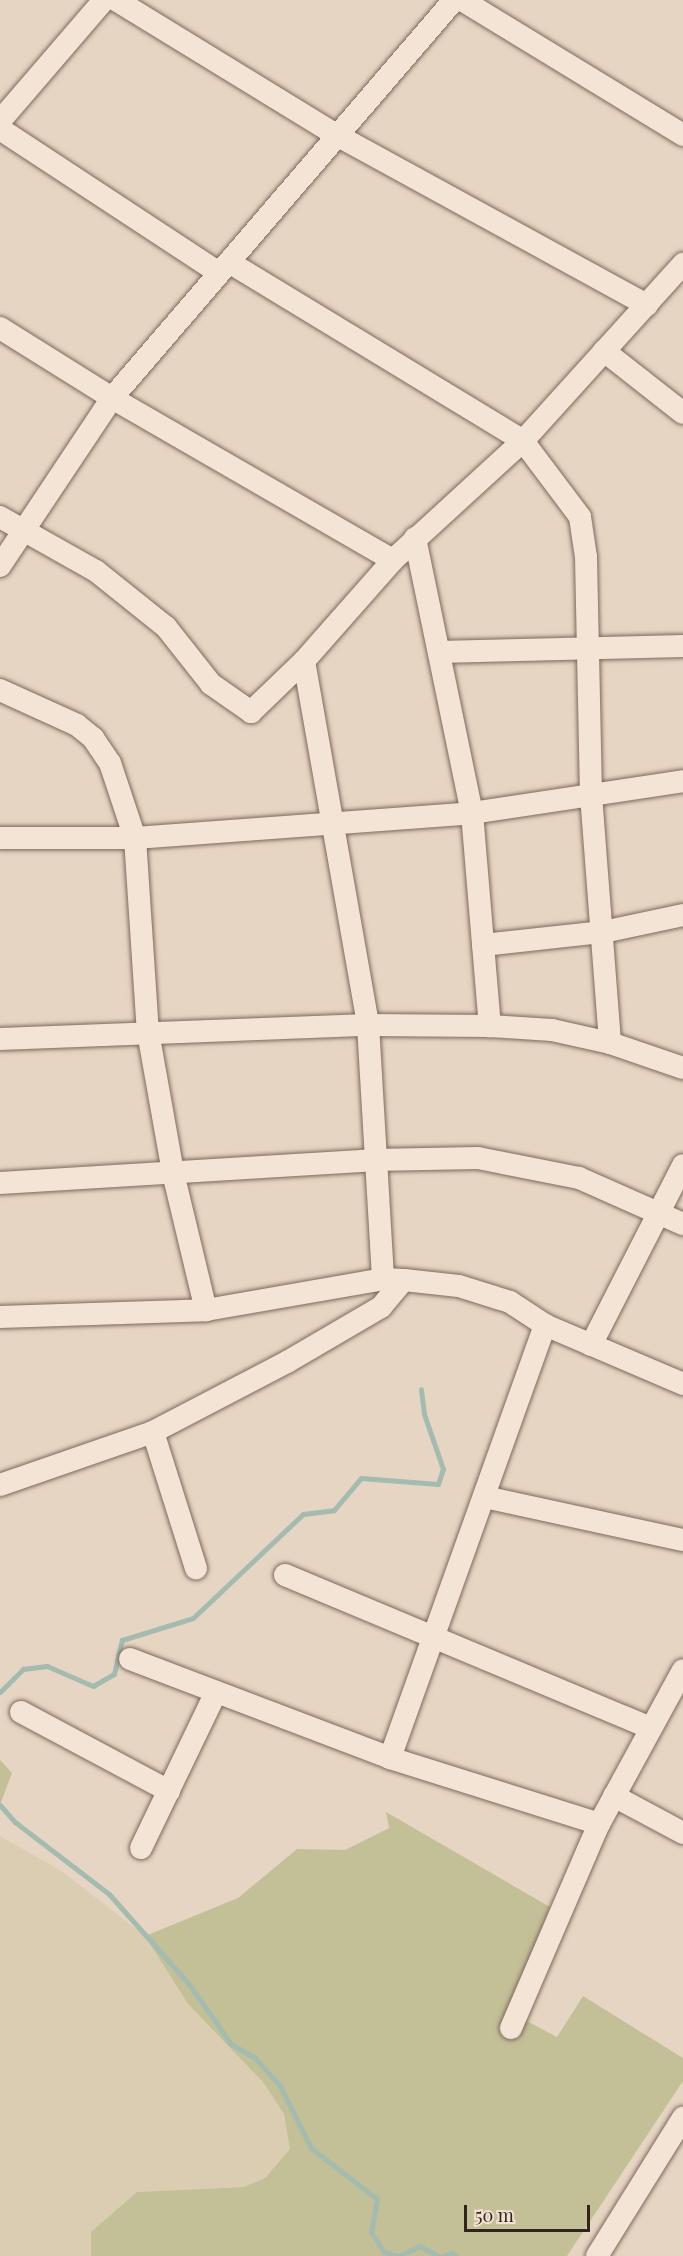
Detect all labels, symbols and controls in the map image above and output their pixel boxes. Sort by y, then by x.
scale bar [467,2193,593,2231]
text: 50 m [475,2203,514,2227]

